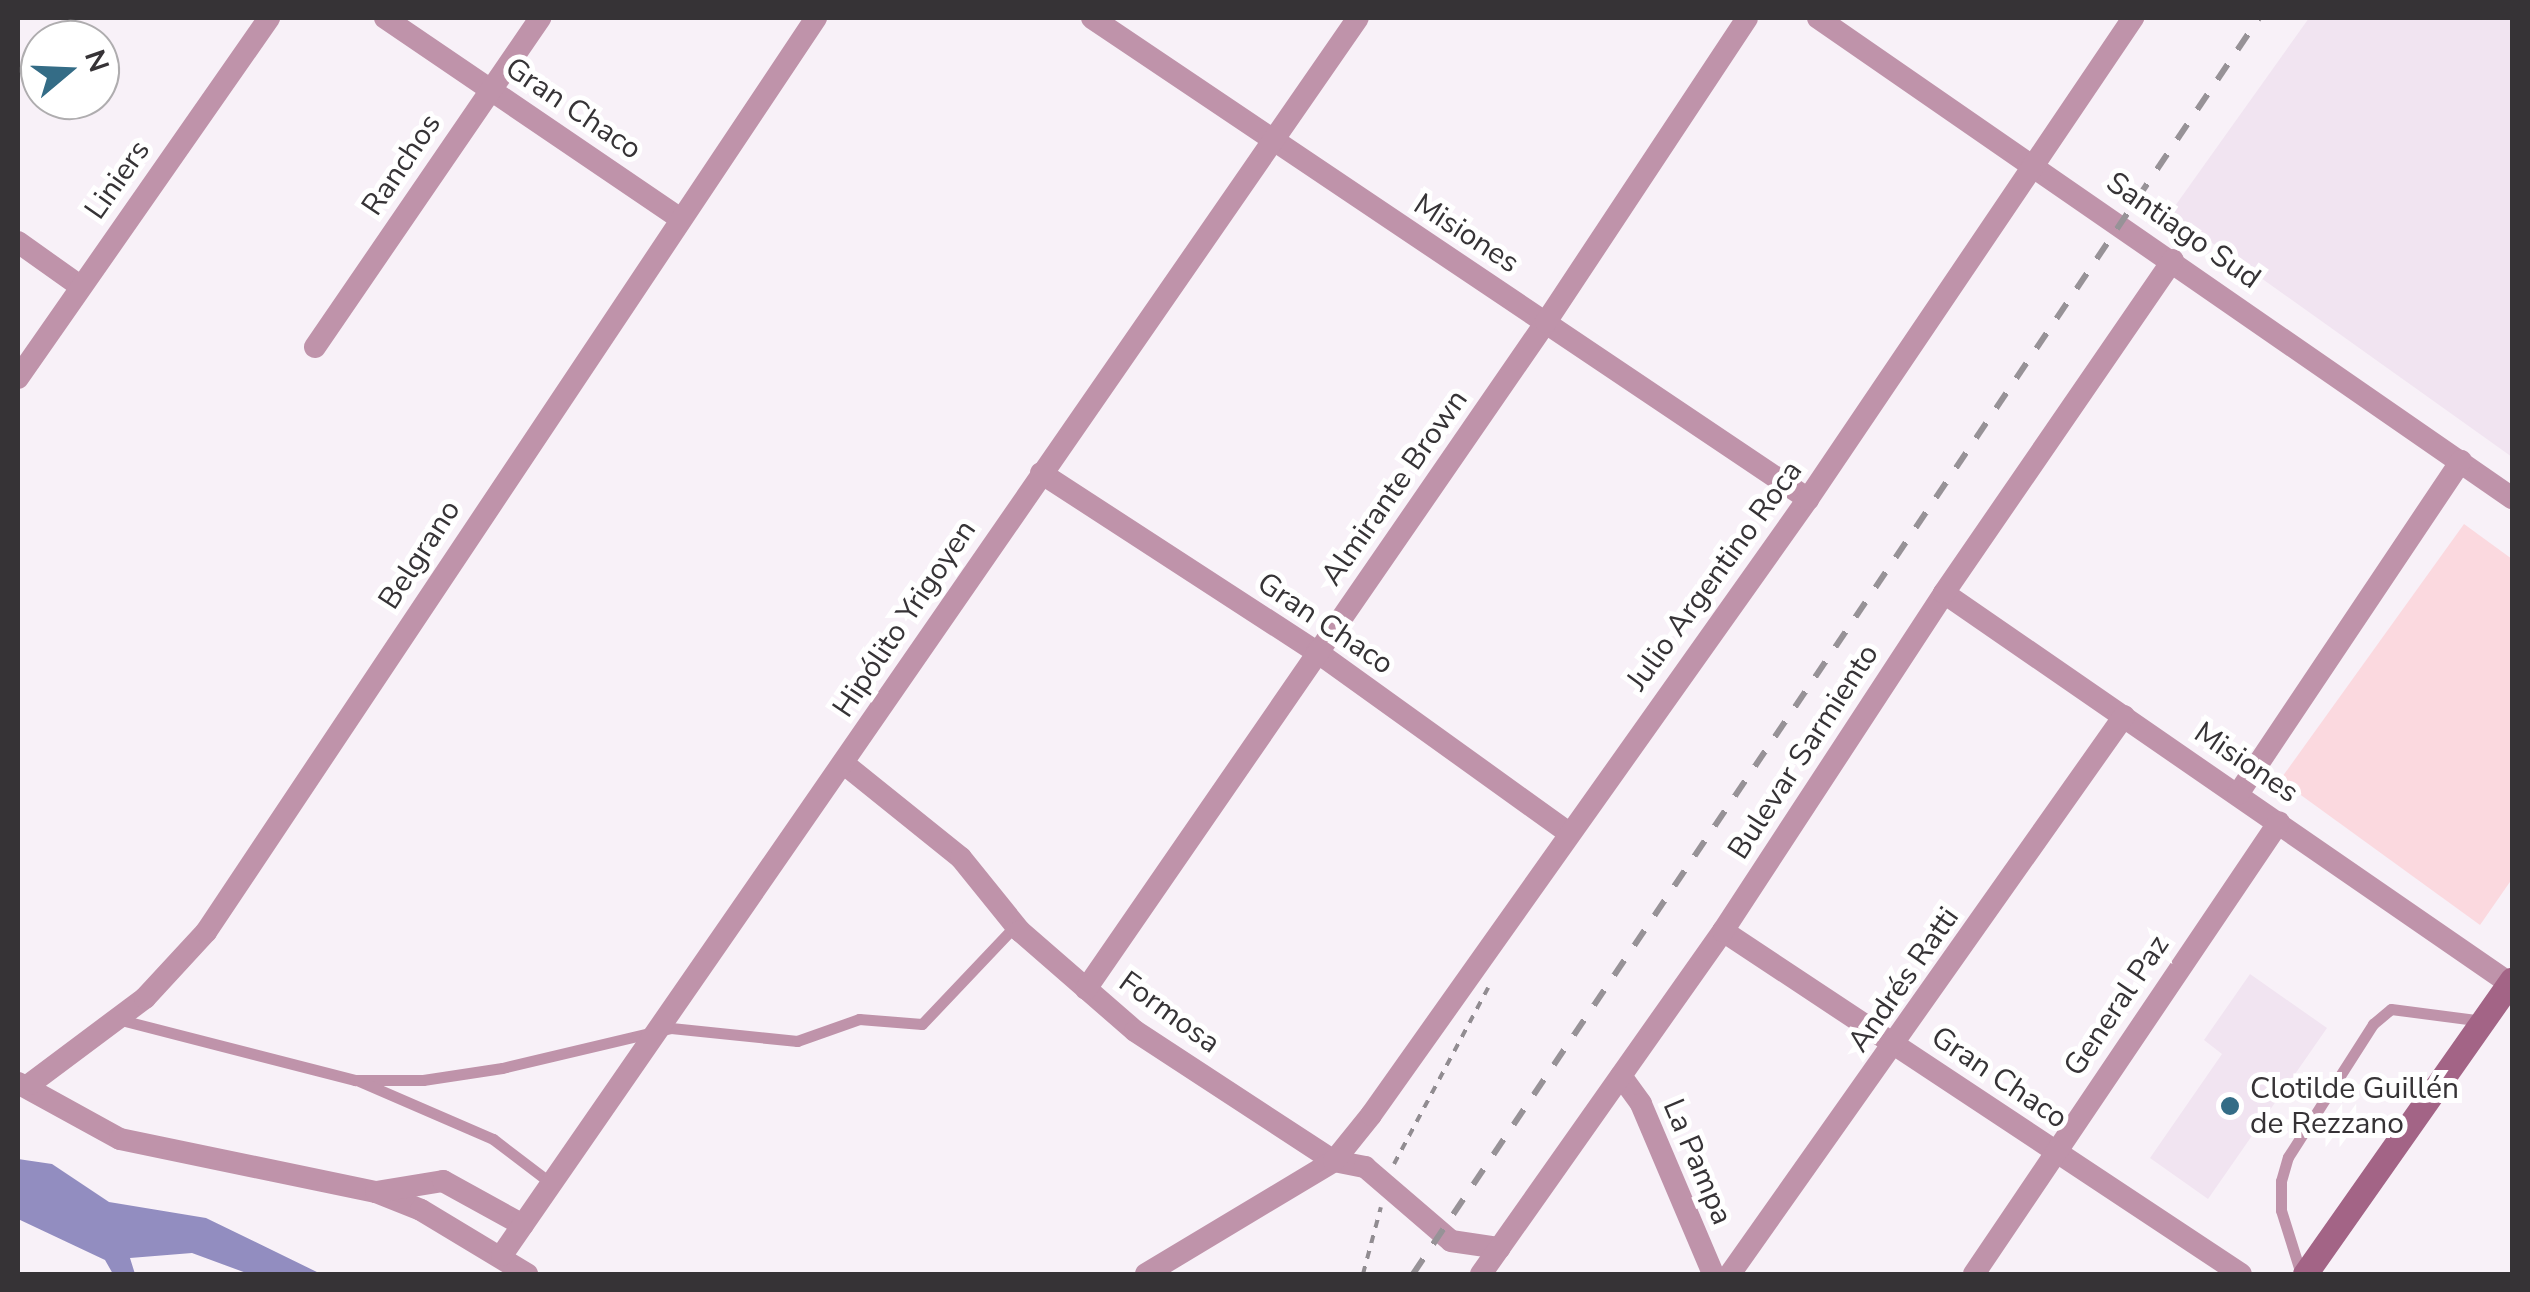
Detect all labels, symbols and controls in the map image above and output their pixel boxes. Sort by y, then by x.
north arrow [20,20,120,120]
text: N [75,45,118,77]
street label: Gran Chaco [498,50,648,168]
street label: Ranchos [355,107,449,223]
street label: Liniers [78,134,158,226]
street label: Santiago Sud [2099,165,2267,297]
street label: Misiones [1407,187,1525,281]
street label: Almirante Brown [1314,383,1476,593]
street label: Julio Argentino Roca [1620,454,1810,698]
street label: Belgrano [371,494,469,616]
street label: Hipólito Yrigoyen [826,514,984,724]
street label: Gran Chaco [1250,565,1400,683]
street label: Bulevar Sarmiento [1721,638,1887,866]
street label: Misiones [2187,715,2305,811]
street label: Andrés Ratti [1841,901,1967,1059]
street label: General Paz [2057,929,2177,1083]
street label: Formosa [1112,964,1226,1062]
street label: Gran Chaco [1924,1019,2074,1137]
place label: Clotilde Guillén de Rezzano [2250,1071,2459,1142]
street label: La Pampa [1654,1094,1740,1230]
marker: Clotilde Guillén de Rezzano [2219,1095,2241,1117]

